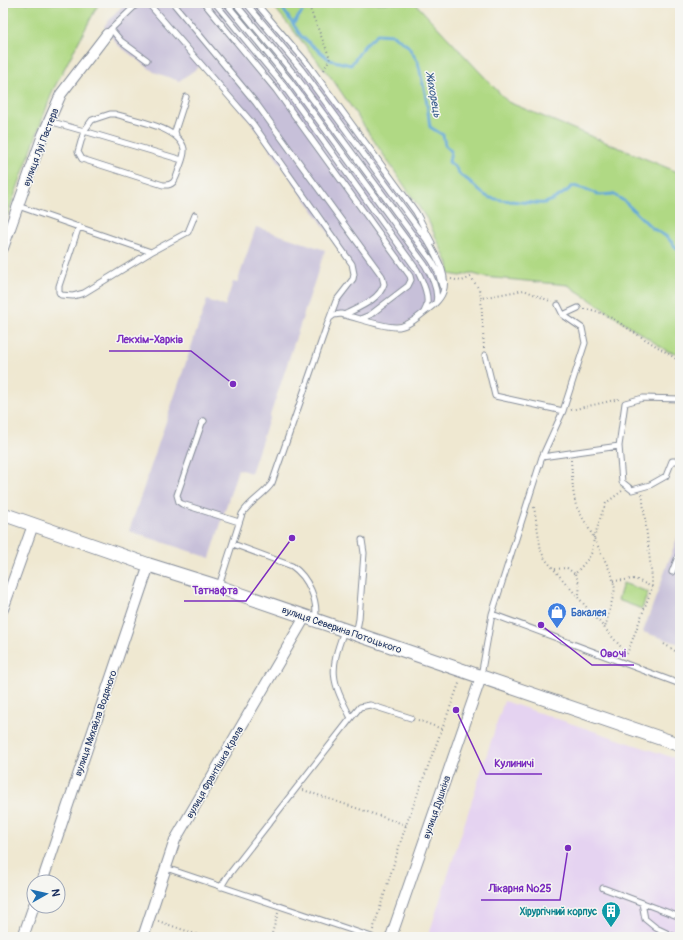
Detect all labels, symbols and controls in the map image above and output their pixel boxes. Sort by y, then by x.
water label: Жихорець [423,70,444,120]
street label: вулиця Луї Пастера [21,106,61,188]
callout: Лекхім-Харків [109,328,191,351]
text: Лекхім-Харків [116,333,184,346]
callout: Татнафта [184,578,246,601]
text: Татнафта [191,584,238,597]
shop icon: Бакалея [546,601,568,629]
street label: вулиця Северина Потоцького [280,604,404,656]
place label: Бакалея [571,607,607,619]
callout: Овочі [592,642,634,665]
text: Овочі [600,647,626,660]
street label: вулиця Михайла Водяного [72,668,120,778]
street label: вулиця Франтішка Крала [184,724,246,821]
callout: Кулиничі [486,751,542,774]
text: Кулиничі [494,757,534,770]
street label: вулиця Душкіна [421,774,453,840]
north arrow [26,874,66,914]
callout: Лікарня №25 [481,877,560,900]
text: Лікарня №25 [487,882,552,895]
text: N [48,888,62,898]
building icon: Хірургічний корпус [600,900,622,928]
place label: Хірургічний корпус [520,906,597,918]

